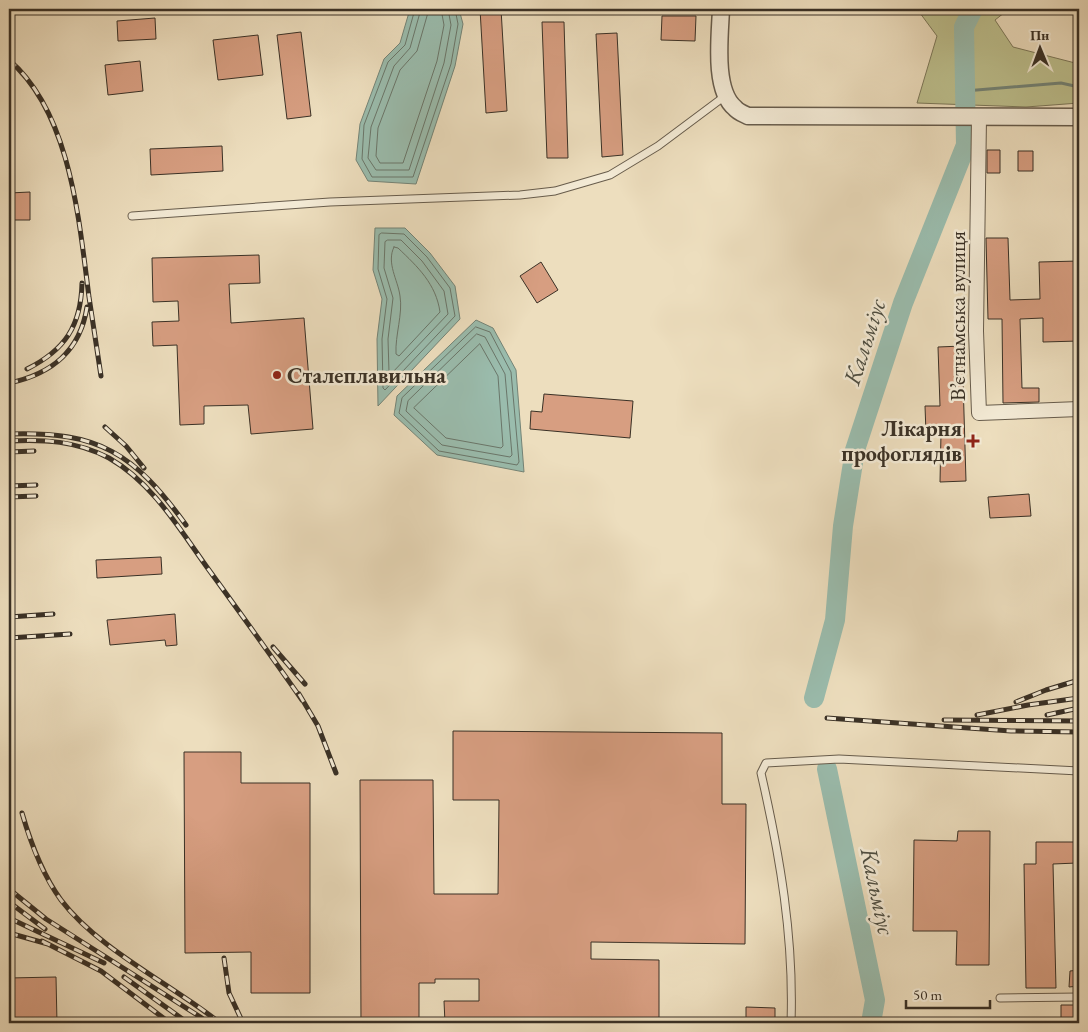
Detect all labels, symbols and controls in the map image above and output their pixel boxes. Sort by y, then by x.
north arrow [1016,22,1066,72]
text: Пн [1030,26,1050,44]
street label: В’єтнамська вулиця [943,231,972,401]
water label: Кальміус [835,295,893,390]
place label: Сталеплавильна [287,361,446,390]
marker: Сталеплавильна [271,369,283,381]
place label: Лікарня профоглядів [841,414,962,468]
marker: Лікарня профоглядів [966,434,980,448]
water label: Кальміус [853,844,902,938]
scale bar [906,977,989,1009]
text: 50 m [913,985,942,1004]

